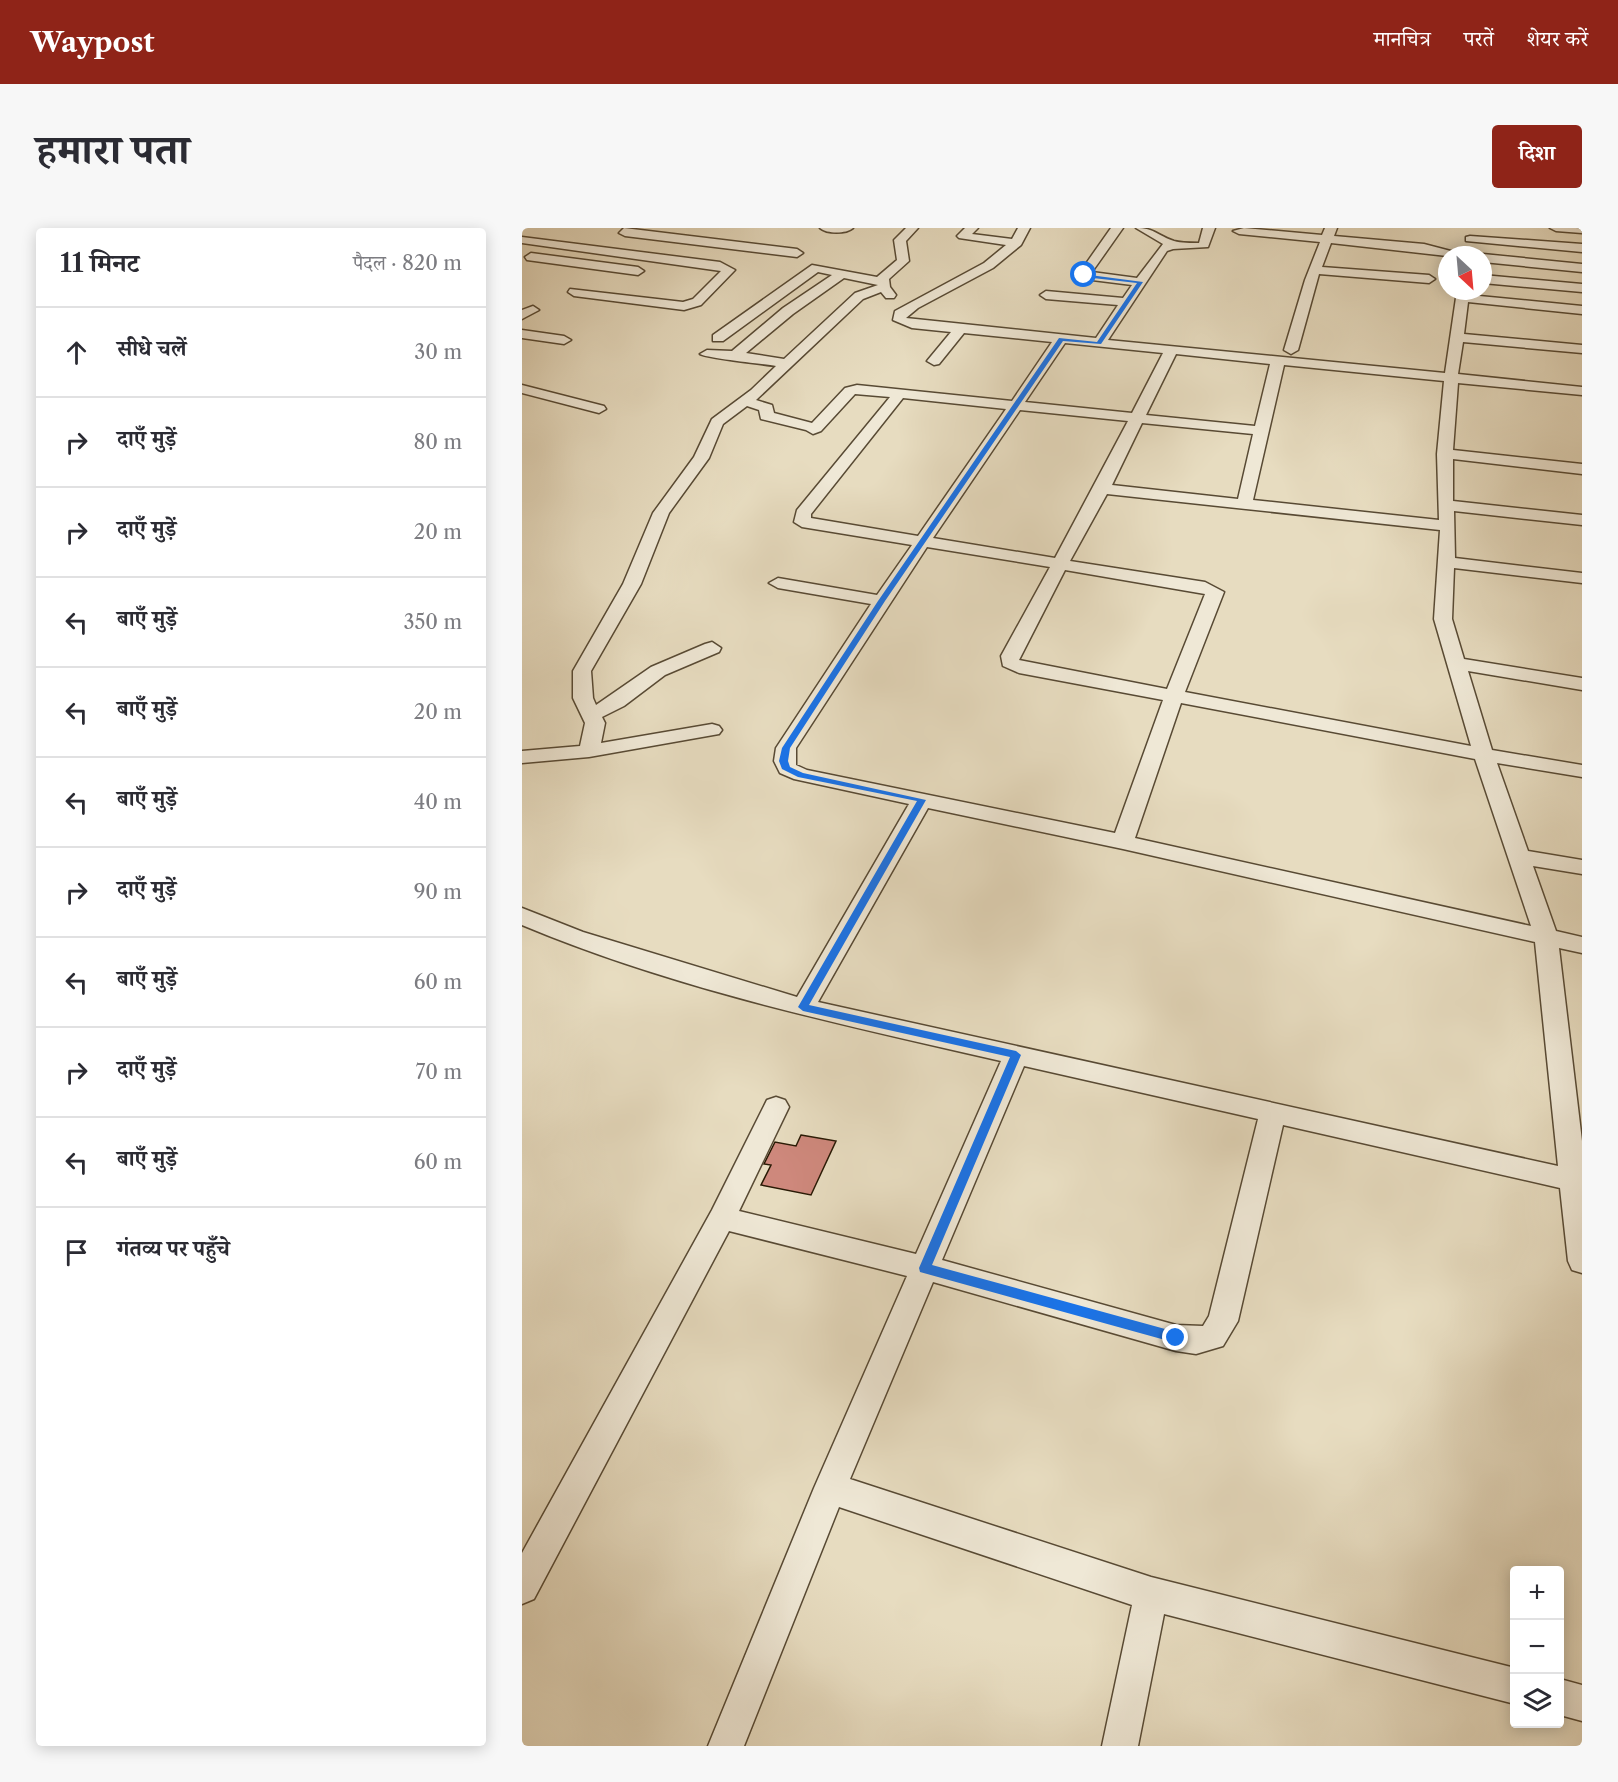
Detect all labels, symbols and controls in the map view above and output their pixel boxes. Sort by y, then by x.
text: Waypost [30,25,154,59]
text: मानचित्र [1374,26,1431,51]
text: परतें [1464,26,1494,51]
text: शेयर करें [1527,26,1588,51]
text: हमारा पता [36,123,189,175]
button: दिशा [1492,125,1582,188]
north arrow [1438,246,1492,300]
text: 11 मिनट [60,247,139,279]
text: पैदल · 820 m [353,251,462,275]
route start [1070,261,1096,287]
text: सीधे चलें [117,335,186,362]
icon: ahead [60,336,93,369]
text: 30 m [414,340,462,364]
text: दाएँ मुड़ें [117,425,176,452]
icon: right [60,426,93,459]
text: 80 m [414,430,462,454]
text: दाएँ मुड़ें [117,515,176,542]
icon: right [60,516,93,549]
text: 20 m [414,520,462,544]
text: बाएँ मुड़ें [117,605,177,632]
icon: left [60,606,93,639]
text: 350 m [404,610,462,634]
text: बाएँ मुड़ें [117,695,177,722]
icon: left [60,696,93,729]
text: 20 m [414,700,462,724]
text: बाएँ मुड़ें [117,785,177,812]
icon: left [60,786,93,819]
text: 40 m [414,790,462,814]
text: दाएँ मुड़ें [117,875,176,902]
icon: right [60,876,93,909]
text: 90 m [414,880,462,904]
text: बाएँ मुड़ें [117,965,177,992]
icon: left [60,966,93,999]
text: 60 m [414,970,462,994]
text: दाएँ मुड़ें [117,1055,176,1082]
icon: right [60,1056,93,1089]
text: 70 m [416,1060,462,1084]
text: बाएँ मुड़ें [117,1145,177,1172]
icon: left [60,1146,93,1179]
text: 60 m [414,1150,462,1174]
text: गंतव्य पर पहुँचे [117,1235,230,1262]
icon: arrive [60,1236,93,1269]
route end [1162,1324,1188,1350]
map controls [1510,1566,1564,1728]
button: + [1510,1566,1564,1620]
button: − [1510,1620,1564,1674]
button: layers [1510,1674,1564,1728]

